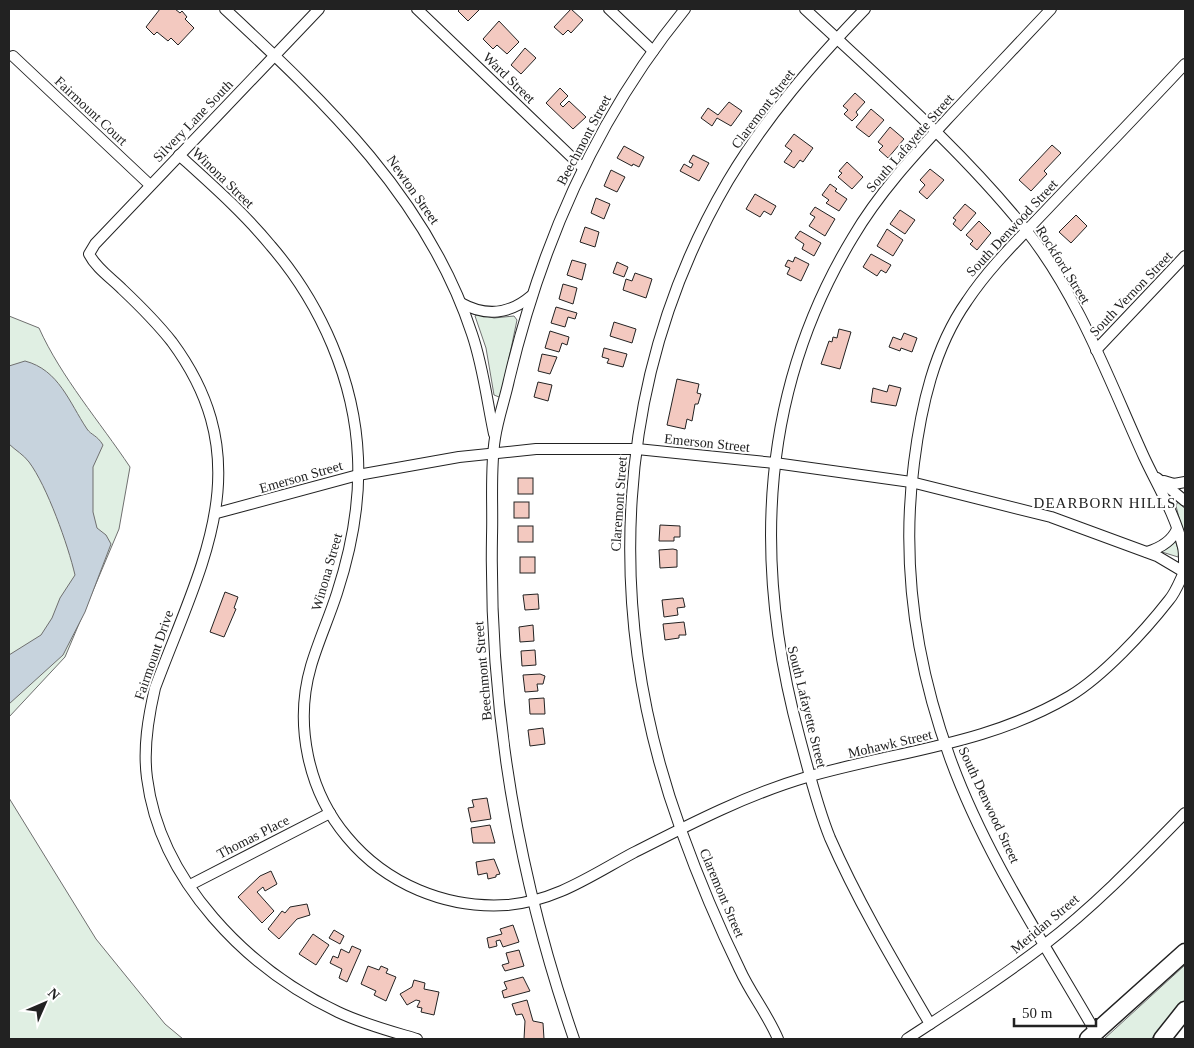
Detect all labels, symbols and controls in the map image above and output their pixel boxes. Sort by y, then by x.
street label: Ward Street [480,50,538,106]
street label: Claremont Street [728,66,798,152]
street label: Fairmount Court [52,74,130,149]
street label: Silvery Lane South [150,77,236,165]
street label: South Lafayette Street [863,91,957,195]
street label: Beechmont Street [554,92,614,188]
street label: Winona Street [189,145,257,211]
street label: Newton Street [384,153,442,227]
street label: South Denwood Street [963,176,1061,279]
street label: Rockford Street [1033,223,1093,307]
street label: South Vernon Street [1087,248,1176,340]
street label: Emerson Street [663,431,751,455]
street label: Claremont Street [608,456,630,552]
street label: Emerson Street [258,458,344,496]
district label: DEARBORN HILLS [1034,495,1176,511]
street label: Winona Street [309,531,345,612]
street label: Fairmount Drive [132,608,176,702]
street label: Beechmont Street [471,620,495,721]
street label: South Lafayette Street [785,644,829,770]
street label: Mohawk Street [846,727,934,761]
street label: South Denwood Street [955,744,1023,866]
street label: Thomas Place [214,812,292,862]
street label: Claremont Street [696,846,748,940]
street label: Meridan Street [1008,891,1082,957]
north arrow [20,978,70,1028]
text: N [45,985,63,1003]
scale bar [1014,996,1096,1028]
text: 50 m [1022,1005,1053,1021]

